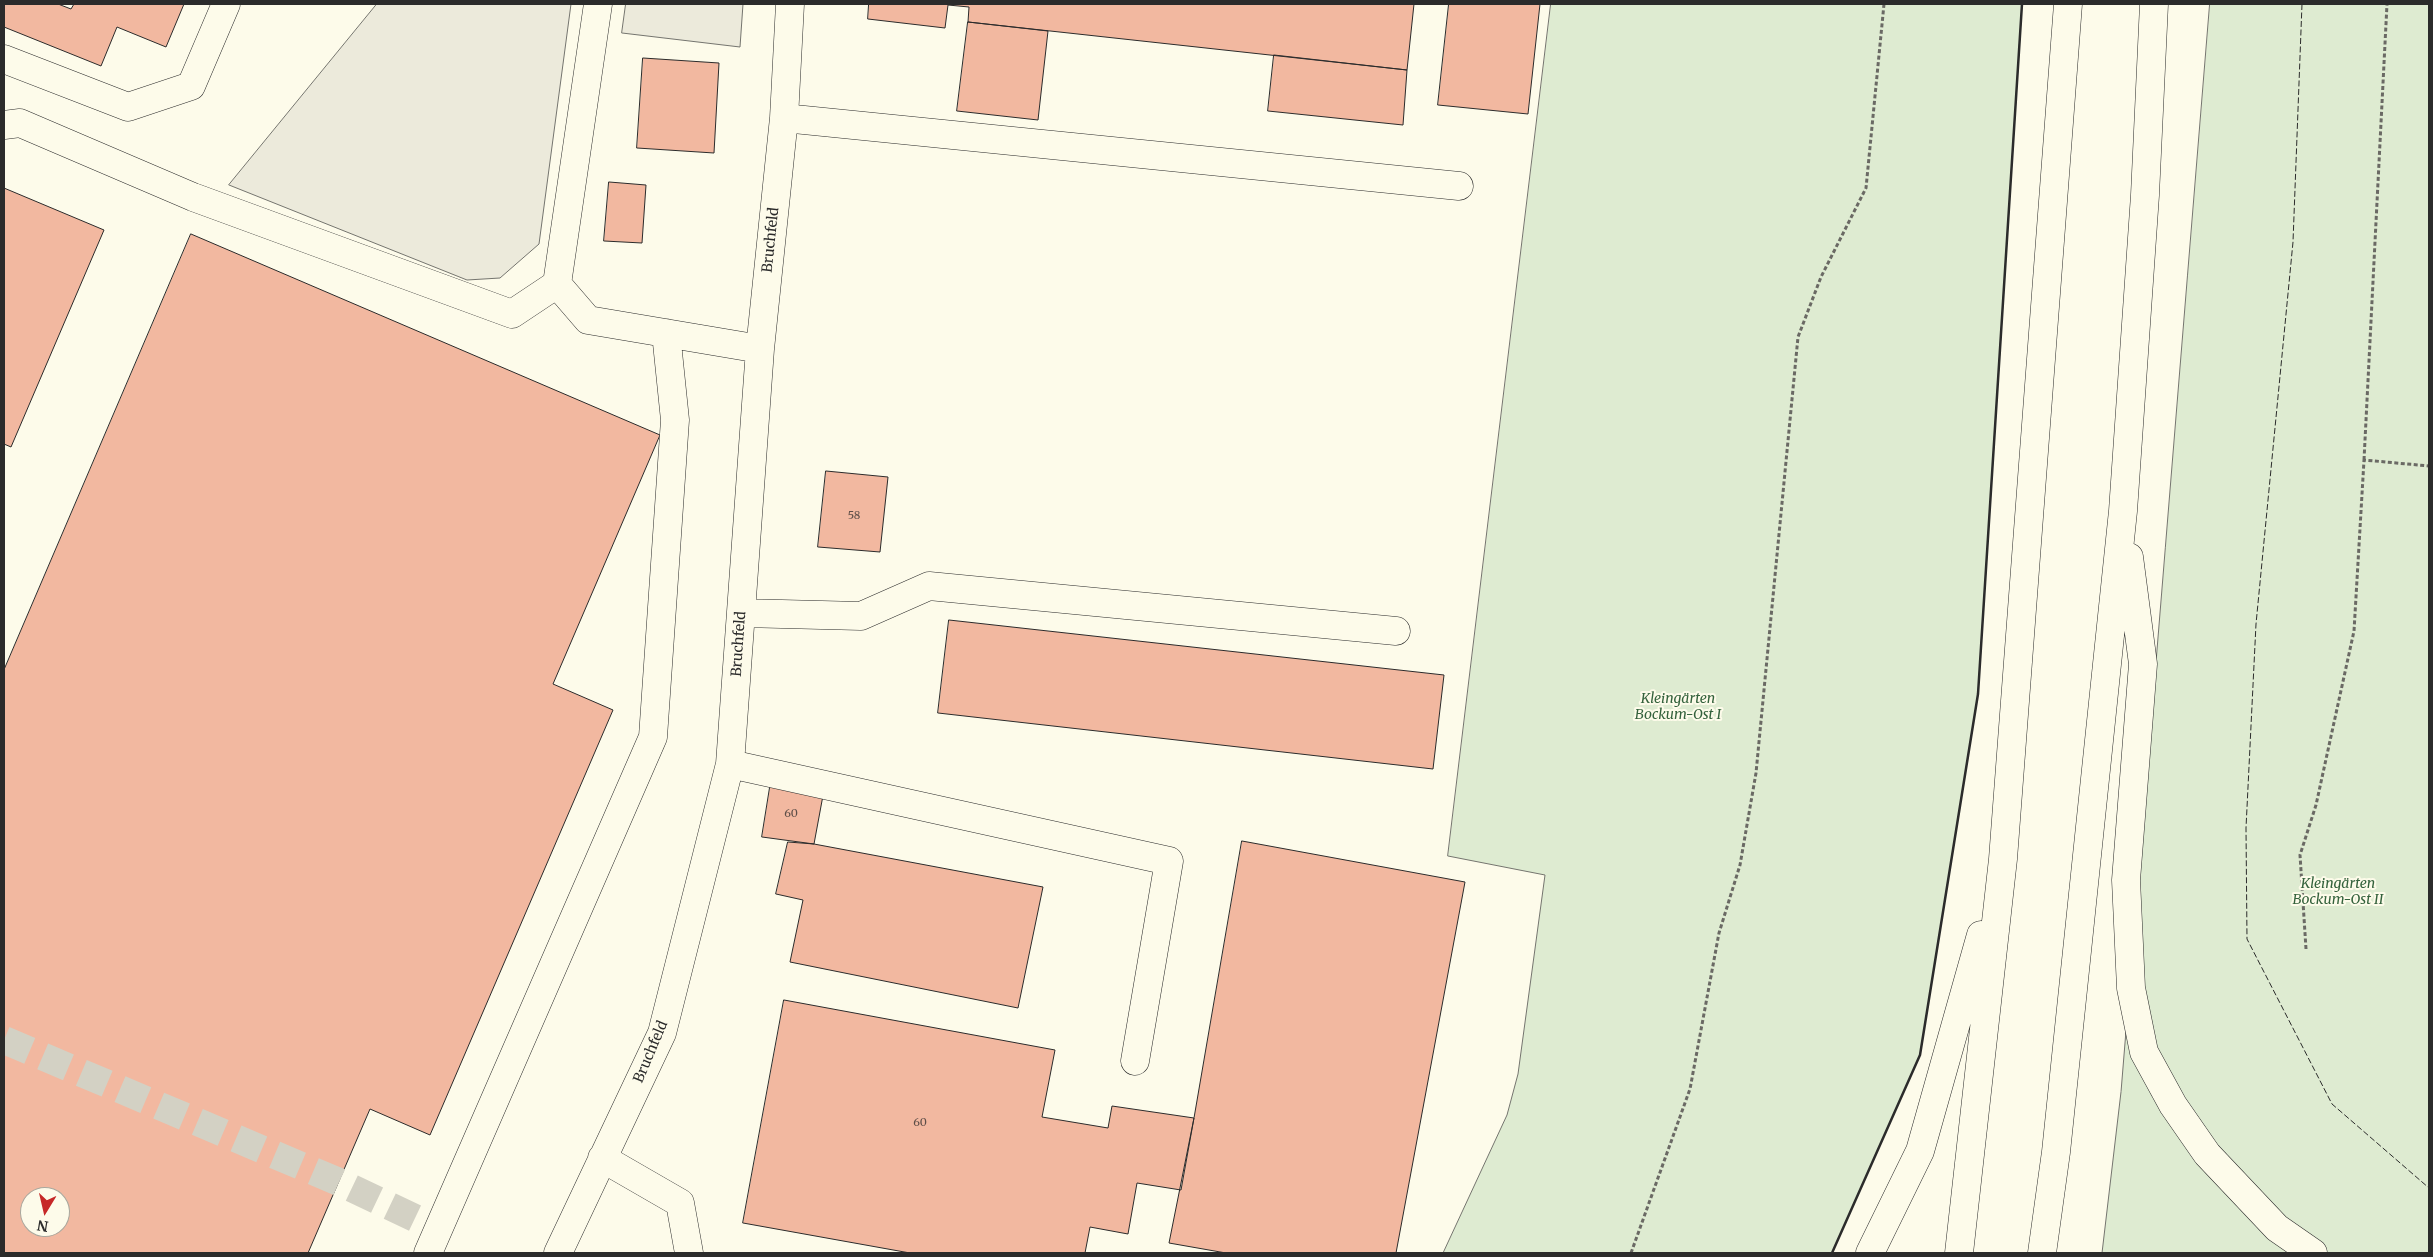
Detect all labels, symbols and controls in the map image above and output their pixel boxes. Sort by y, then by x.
street label: Bruchfeld [759,207,783,273]
house number: 58 [848,509,860,523]
street label: Bruchfeld [728,611,750,677]
park label: Kleingärten Bockum-Ost I [1635,691,1721,724]
house number: 60 [784,807,798,821]
park label: Kleingärten Bockum-Ost II [2293,876,2383,909]
street label: Bruchfeld [630,1019,672,1085]
house number: 60 [913,1116,927,1130]
north arrow [20,1187,70,1237]
text: N [36,1216,50,1236]

